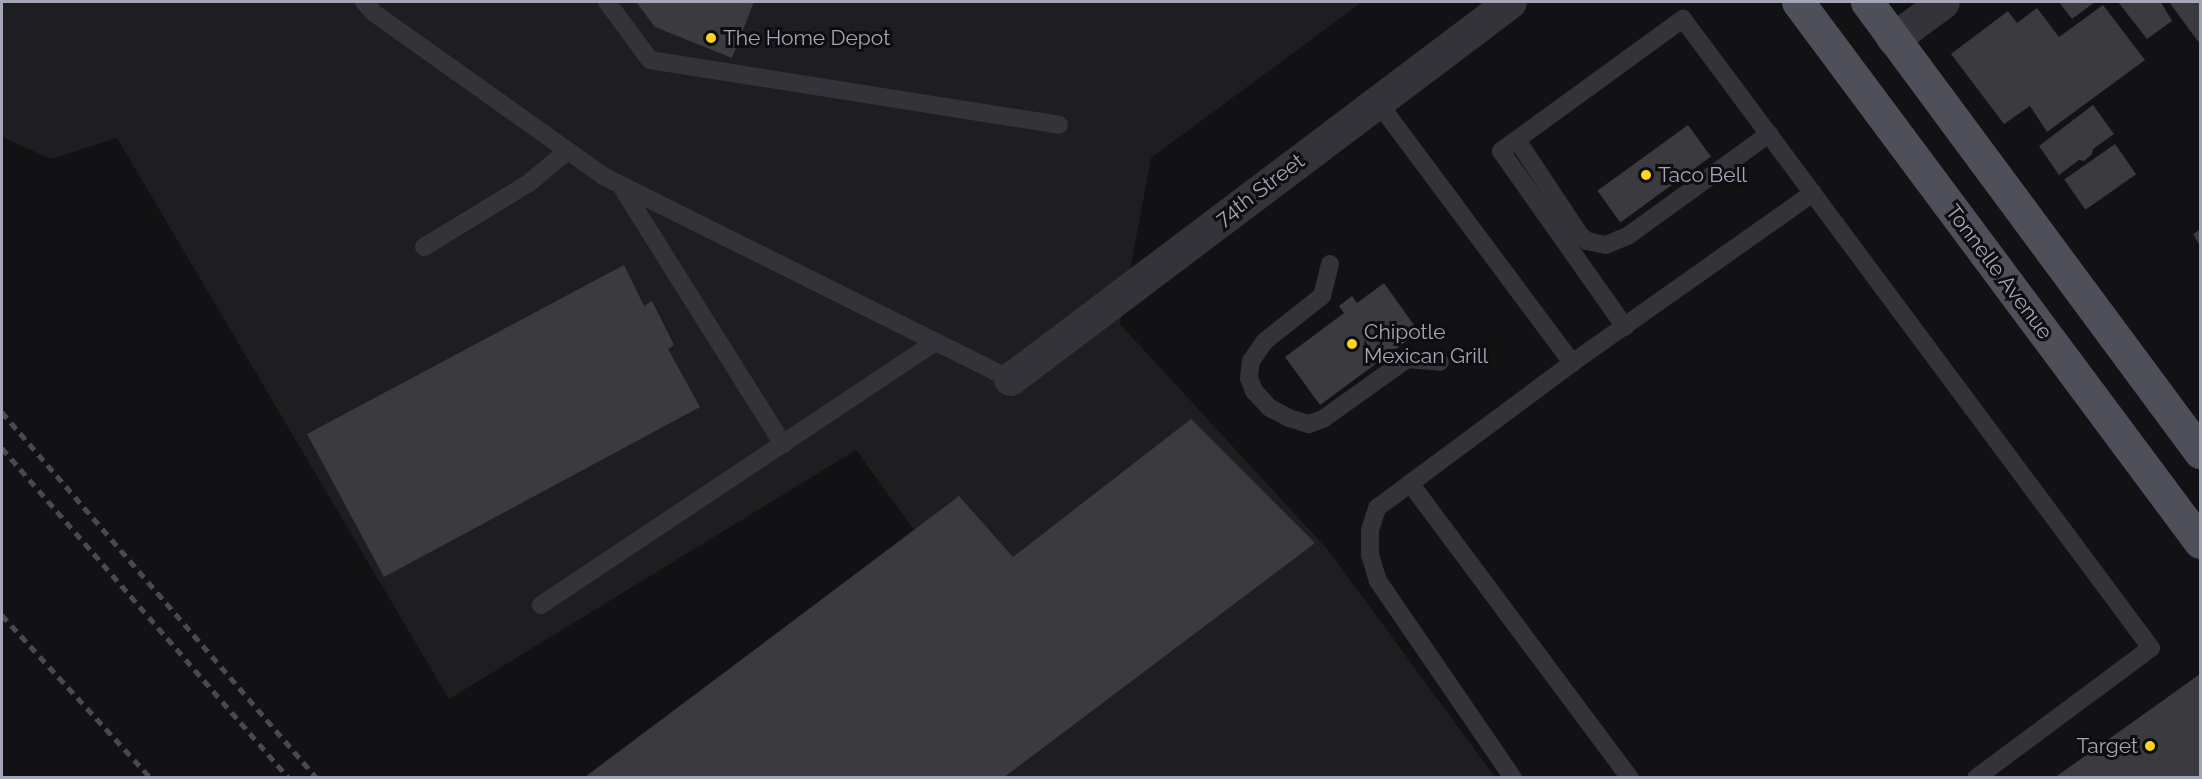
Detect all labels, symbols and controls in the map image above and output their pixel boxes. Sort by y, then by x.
place label: The Home Depot [723,25,890,51]
marker: The Home Depot [704,31,718,45]
street label: 74th Street [1211,149,1309,231]
place label: Taco Bell [1658,162,1747,188]
marker: Taco Bell [1639,168,1653,182]
street label: Tonnelle Avenue [1940,200,2058,344]
place label: Chipotle Mexican Grill [1364,319,1488,369]
marker: Chipotle Mexican Grill [1345,337,1359,351]
place label: Target [2077,733,2138,759]
marker: Target [2143,739,2157,753]

